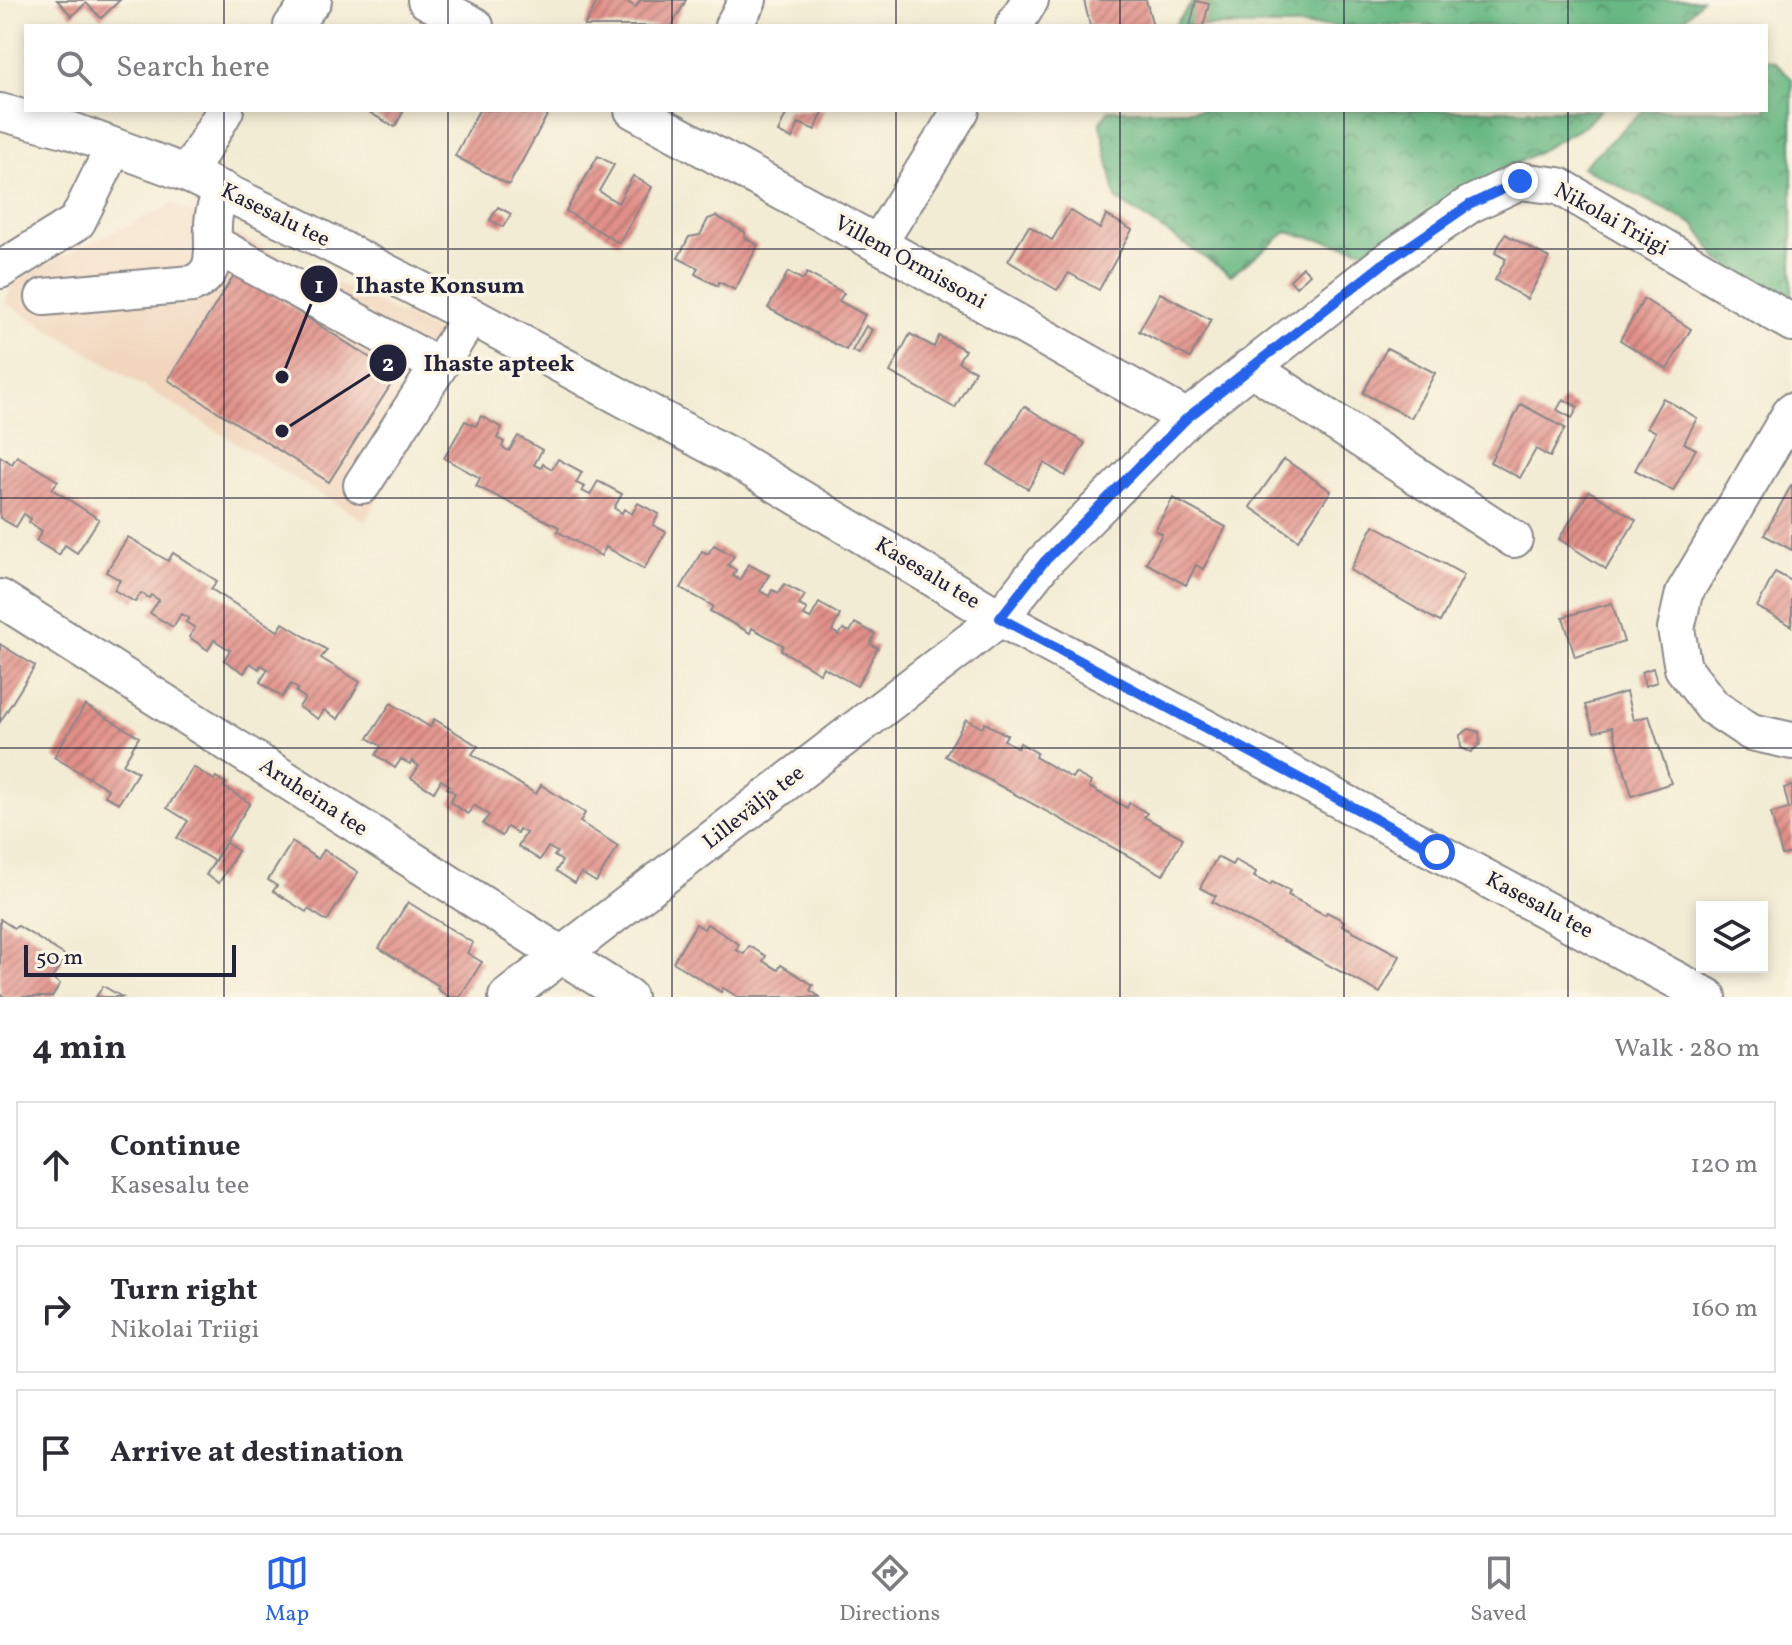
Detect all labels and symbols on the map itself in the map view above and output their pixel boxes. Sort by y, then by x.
route end [1502,163,1538,199]
street label: Kasesalu tee [215,176,335,256]
street label: Nikolai Triigi [1548,176,1674,264]
street label: Villem Ormissoni [828,208,992,318]
callout: Ihaste Konsum [299,260,541,308]
text: 1 [314,270,324,304]
text: Ihaste Konsum [355,270,525,304]
callout: Ihaste apteek [368,339,590,387]
text: 2 [382,348,394,382]
text: Ihaste apteek [424,348,575,382]
street label: Kasesalu tee [869,530,985,618]
street label: Aruheina tee [253,751,373,845]
street label: Lillevälja tee [697,758,811,858]
route start [1419,834,1455,870]
street label: Kasesalu tee [1480,865,1598,947]
scale bar [24,941,236,977]

